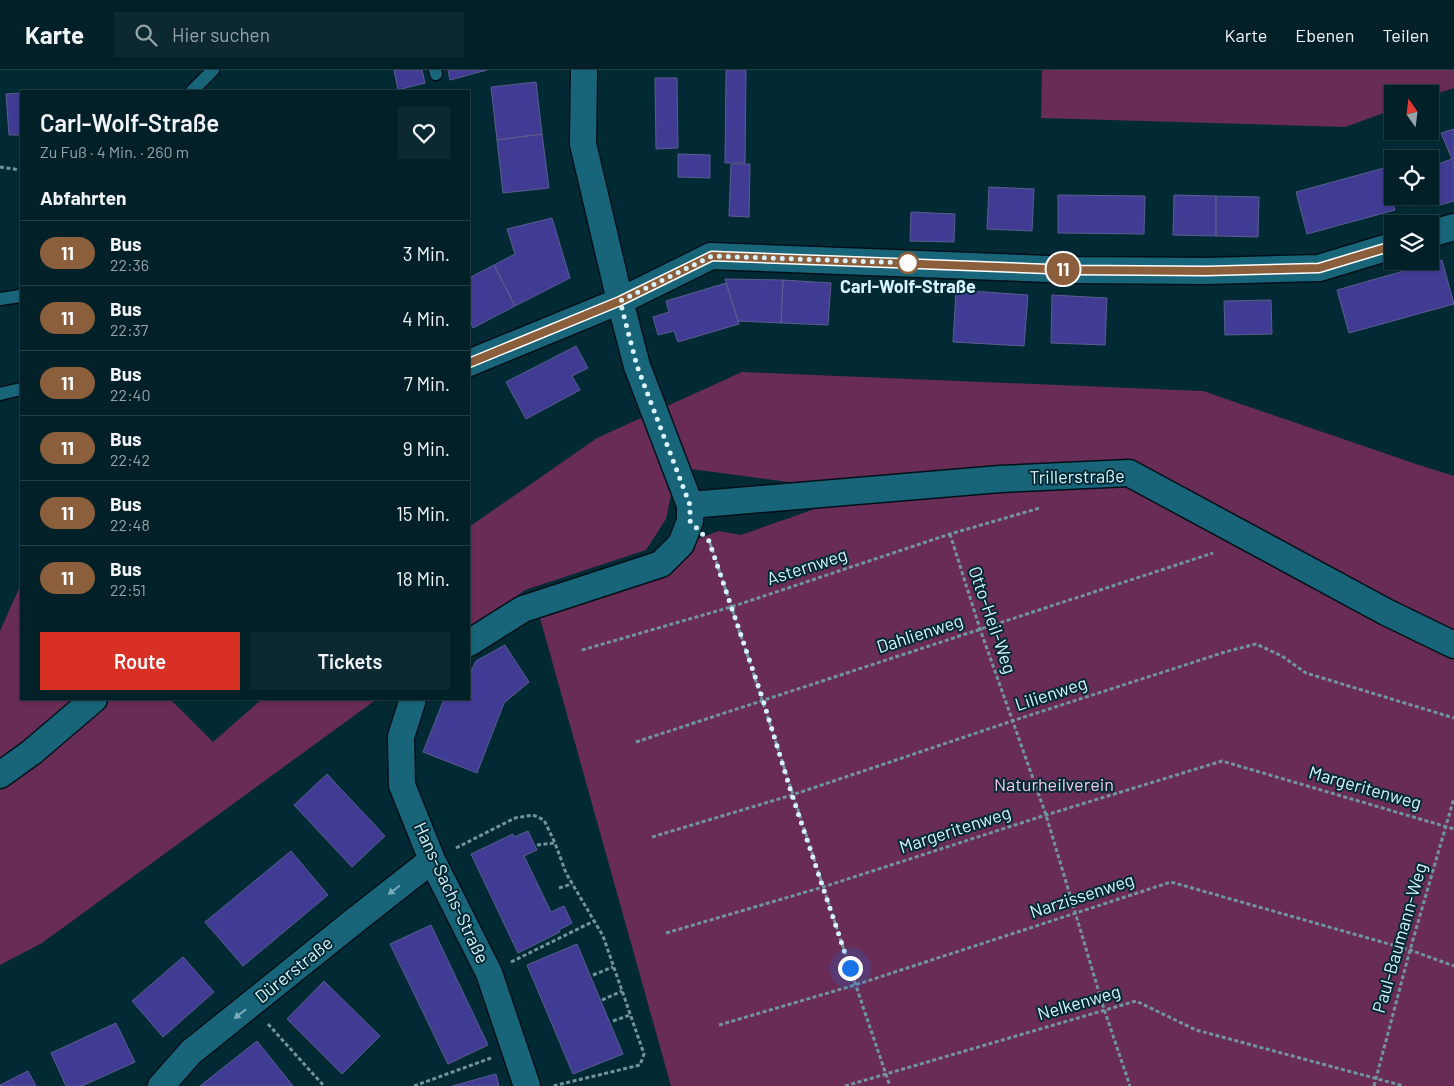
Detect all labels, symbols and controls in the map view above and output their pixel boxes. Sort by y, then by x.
search box [114,12,464,57]
text: Karte [25,20,84,49]
icon: search [132,21,160,49]
text: Hier suchen [172,23,270,46]
text: Karte [1224,24,1267,46]
text: Ebenen [1295,24,1354,46]
text: Teilen [1382,24,1429,46]
north arrow [1384,85,1439,140]
map controls [1384,85,1439,270]
button: heart [398,107,450,159]
text: Carl-Wolf-Straße [40,108,219,137]
text: Zu Fuß · 4 Min. · 260 m [40,142,189,161]
button: locate [1384,150,1439,205]
text: Abfahrten [40,186,126,209]
button: layers [1384,215,1439,270]
text: Bus [110,232,142,255]
text: 11 [61,242,74,264]
text: 3 Min. [403,242,450,265]
marker: Carl-Wolf-Straße [897,252,919,274]
line badge: 11 [1040,253,1086,285]
text: 22:36 [110,255,149,274]
text: 11 [1057,258,1069,280]
place label: Carl-Wolf-Straße [840,275,976,297]
text: Bus [110,297,142,320]
text: 11 [61,307,74,329]
text: 4 Min. [402,307,450,330]
text: 22:37 [110,320,148,339]
text: Bus [110,362,142,385]
text: 11 [61,372,74,394]
text: 7 Min. [404,372,450,395]
text: 22:40 [110,385,150,404]
text: Bus [110,427,142,450]
text: 11 [61,437,74,459]
text: 9 Min. [403,437,450,460]
text: 22:42 [110,450,150,469]
street label: Trillerstraße [1029,464,1125,488]
text: Bus [110,492,142,515]
text: 11 [61,502,74,524]
text: 15 Min. [396,502,450,525]
text: 22:48 [110,515,150,534]
street label: Asternweg [764,543,850,589]
text: Bus [110,557,142,580]
street label: Otto-Heil-Weg [964,563,1022,676]
text: 11 [61,567,74,589]
text: 18 Min. [396,567,450,590]
text: 22:51 [110,580,146,599]
street label: Dahlienweg [874,609,966,657]
button: Route [40,632,240,690]
button: Tickets [250,632,450,690]
street label: Lilienweg [1012,671,1090,715]
street label: Margeritenweg [1306,760,1424,814]
park label: Naturheilverein [994,773,1114,795]
street label: Margeritenweg [896,801,1013,857]
street label: Hans-Sachs-Straße [410,818,494,967]
street label: Paul-Baumann-Weg [1367,860,1431,1015]
street label: Narzissenweg [1027,868,1137,922]
one-way arrow [387,885,400,895]
street label: Dürerstraße [250,931,337,1007]
your location [838,956,863,981]
street label: Nelkenweg [1035,980,1123,1024]
one-way arrow [233,1008,246,1019]

